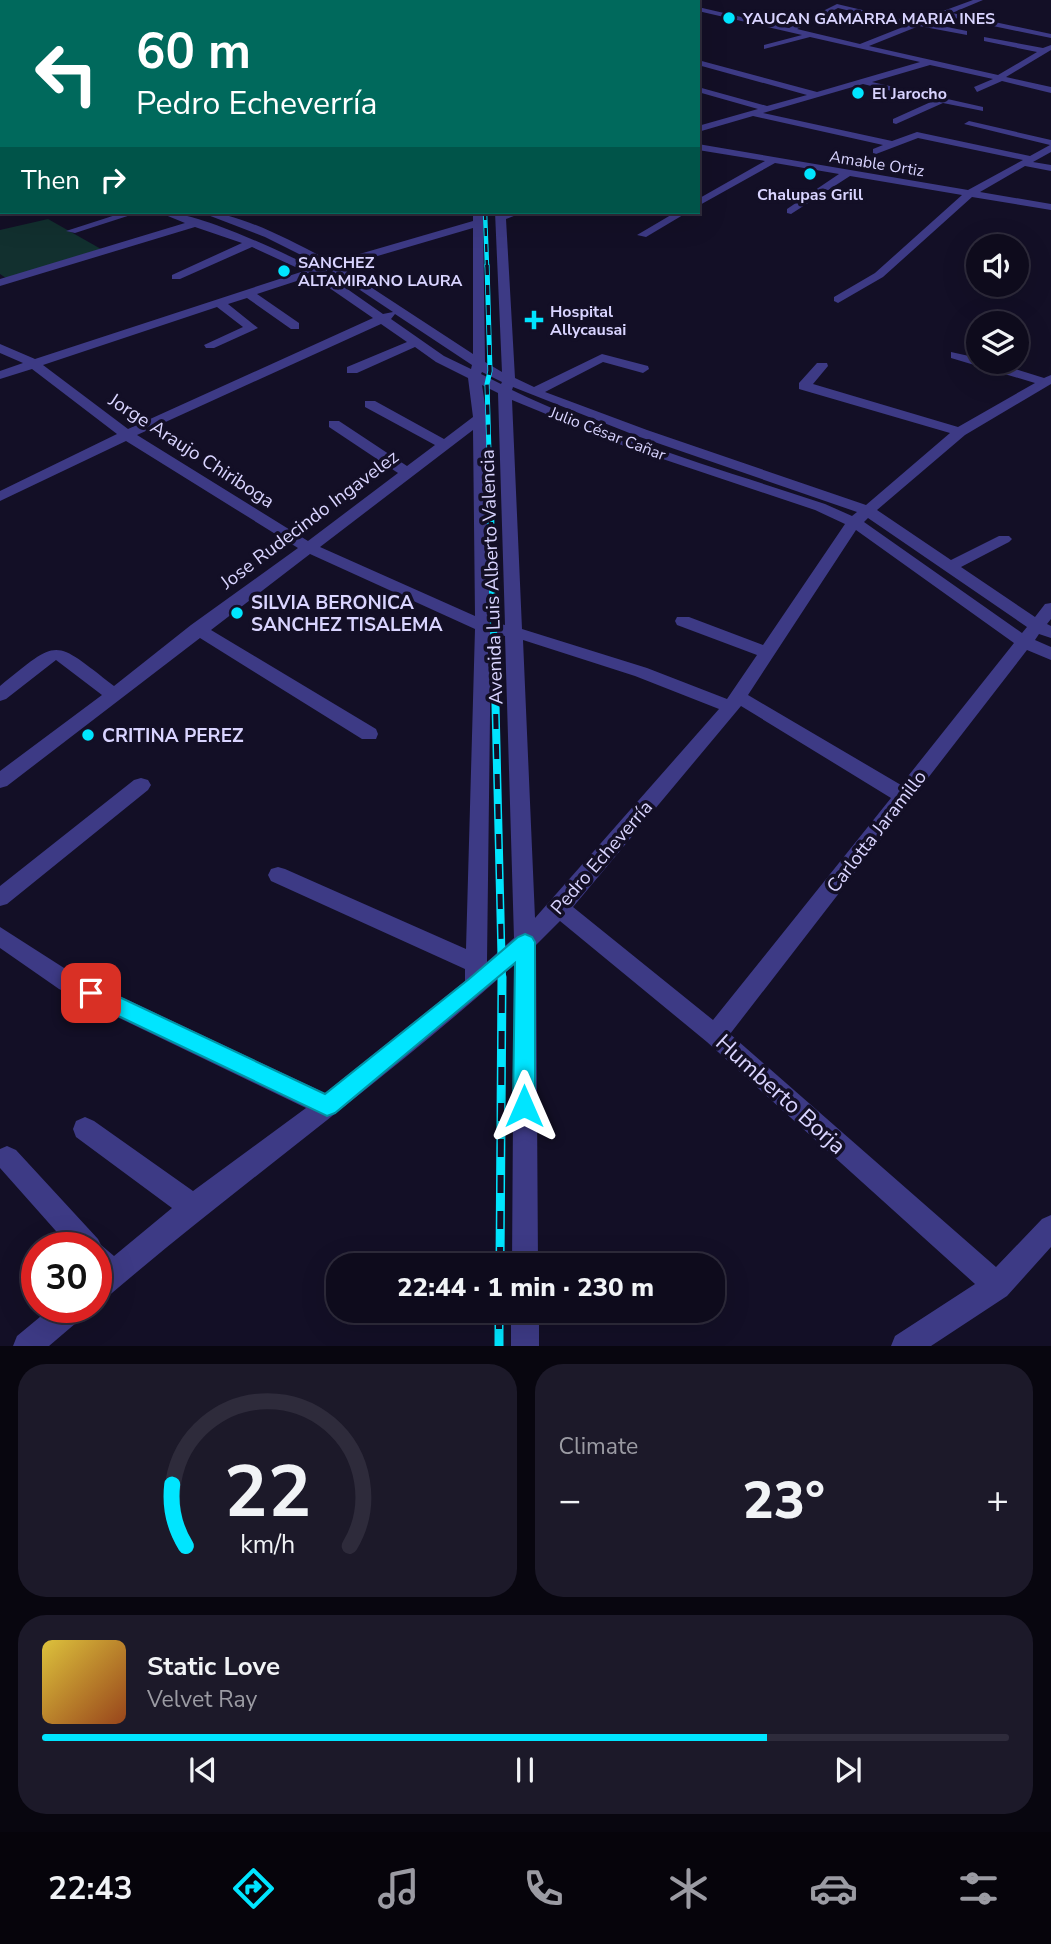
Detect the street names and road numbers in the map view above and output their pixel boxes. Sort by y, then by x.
street label: Amable Ortiz [828,146,926,182]
street label: Jorge Araujo Chiriboga [103,387,279,514]
street label: Julio César Cañar [546,401,669,466]
street label: Jose Rudecindo Ingavelez [214,444,404,596]
street label: Avenida Luis Alberto Valencia [475,449,509,705]
street label: Carlotta Jaramillo [821,765,933,898]
street label: Pedro Echeverría [545,795,659,920]
street label: Humberto Borja [709,1028,852,1161]

